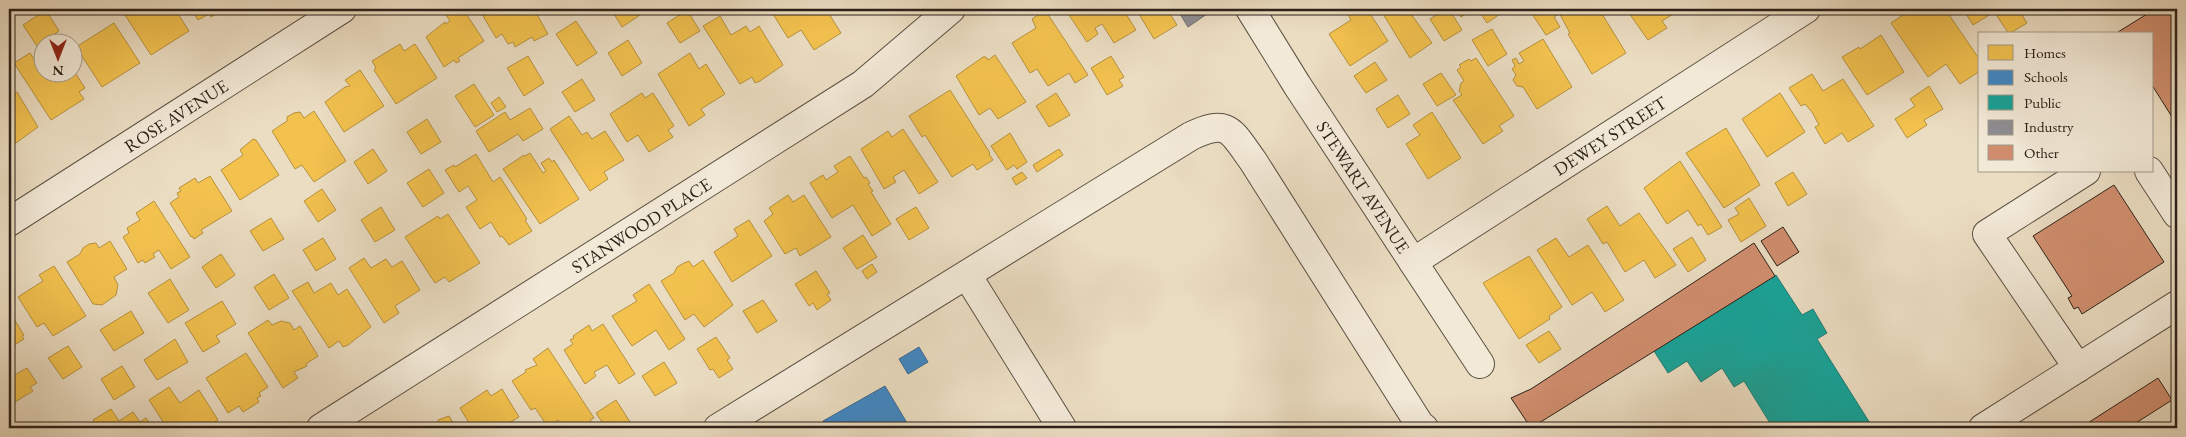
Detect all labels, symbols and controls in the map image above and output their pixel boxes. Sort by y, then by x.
north arrow [32,32,82,82]
legend [1978,32,2154,172]
text: Homes [2024,43,2066,62]
text: N [52,62,64,80]
text: Schools [2024,67,2068,86]
street label: ROSE AVENUE [120,74,232,157]
street label: DEWEY STREET [1549,90,1671,180]
text: Public [2024,93,2061,112]
street label: STEWART AVENUE [1312,116,1416,257]
text: Industry [2024,117,2074,136]
text: Other [2024,143,2059,162]
street label: STANWOOD PLACE [567,172,715,278]

